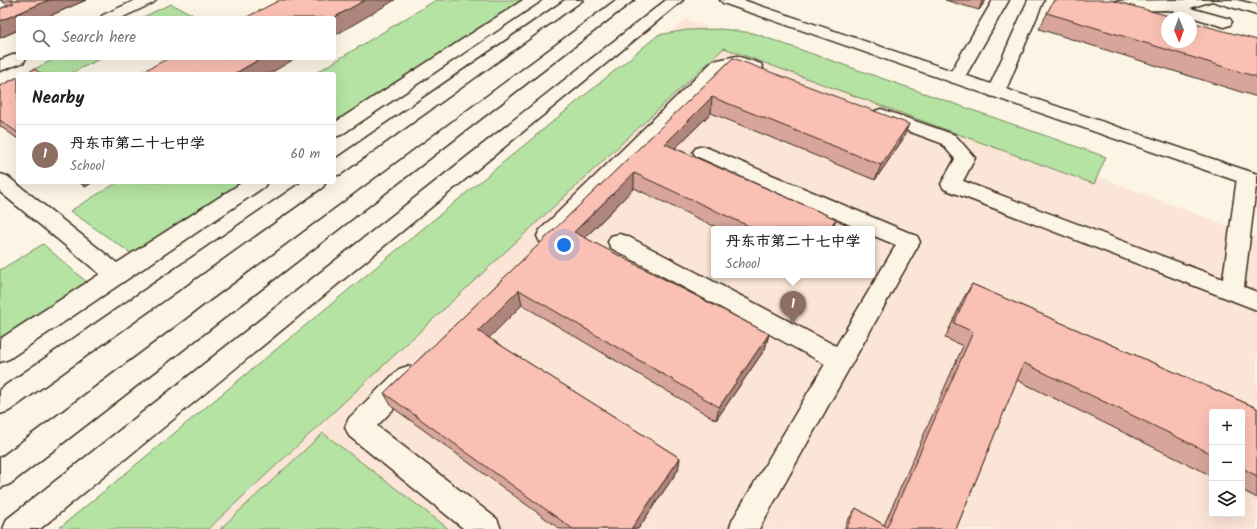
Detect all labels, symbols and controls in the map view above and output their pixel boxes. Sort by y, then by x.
north arrow [1161,12,1197,48]
search box [16,16,336,60]
text: Search here [62,26,136,50]
icon: search [30,27,52,49]
text: Nearby [32,85,84,112]
text: 丹东市第二十七中学 [70,132,205,156]
text: 1 [43,144,47,165]
text: 60 m [291,144,320,165]
text: School [70,156,105,177]
popup [711,226,875,278]
text: 丹东市第二十七中学 [725,230,861,254]
your location [554,235,574,255]
text: School [725,254,760,275]
pin: 1 [780,291,806,324]
map controls [1209,409,1245,517]
button: + [1209,409,1245,445]
button: − [1209,445,1245,481]
button: layers [1209,481,1245,517]

